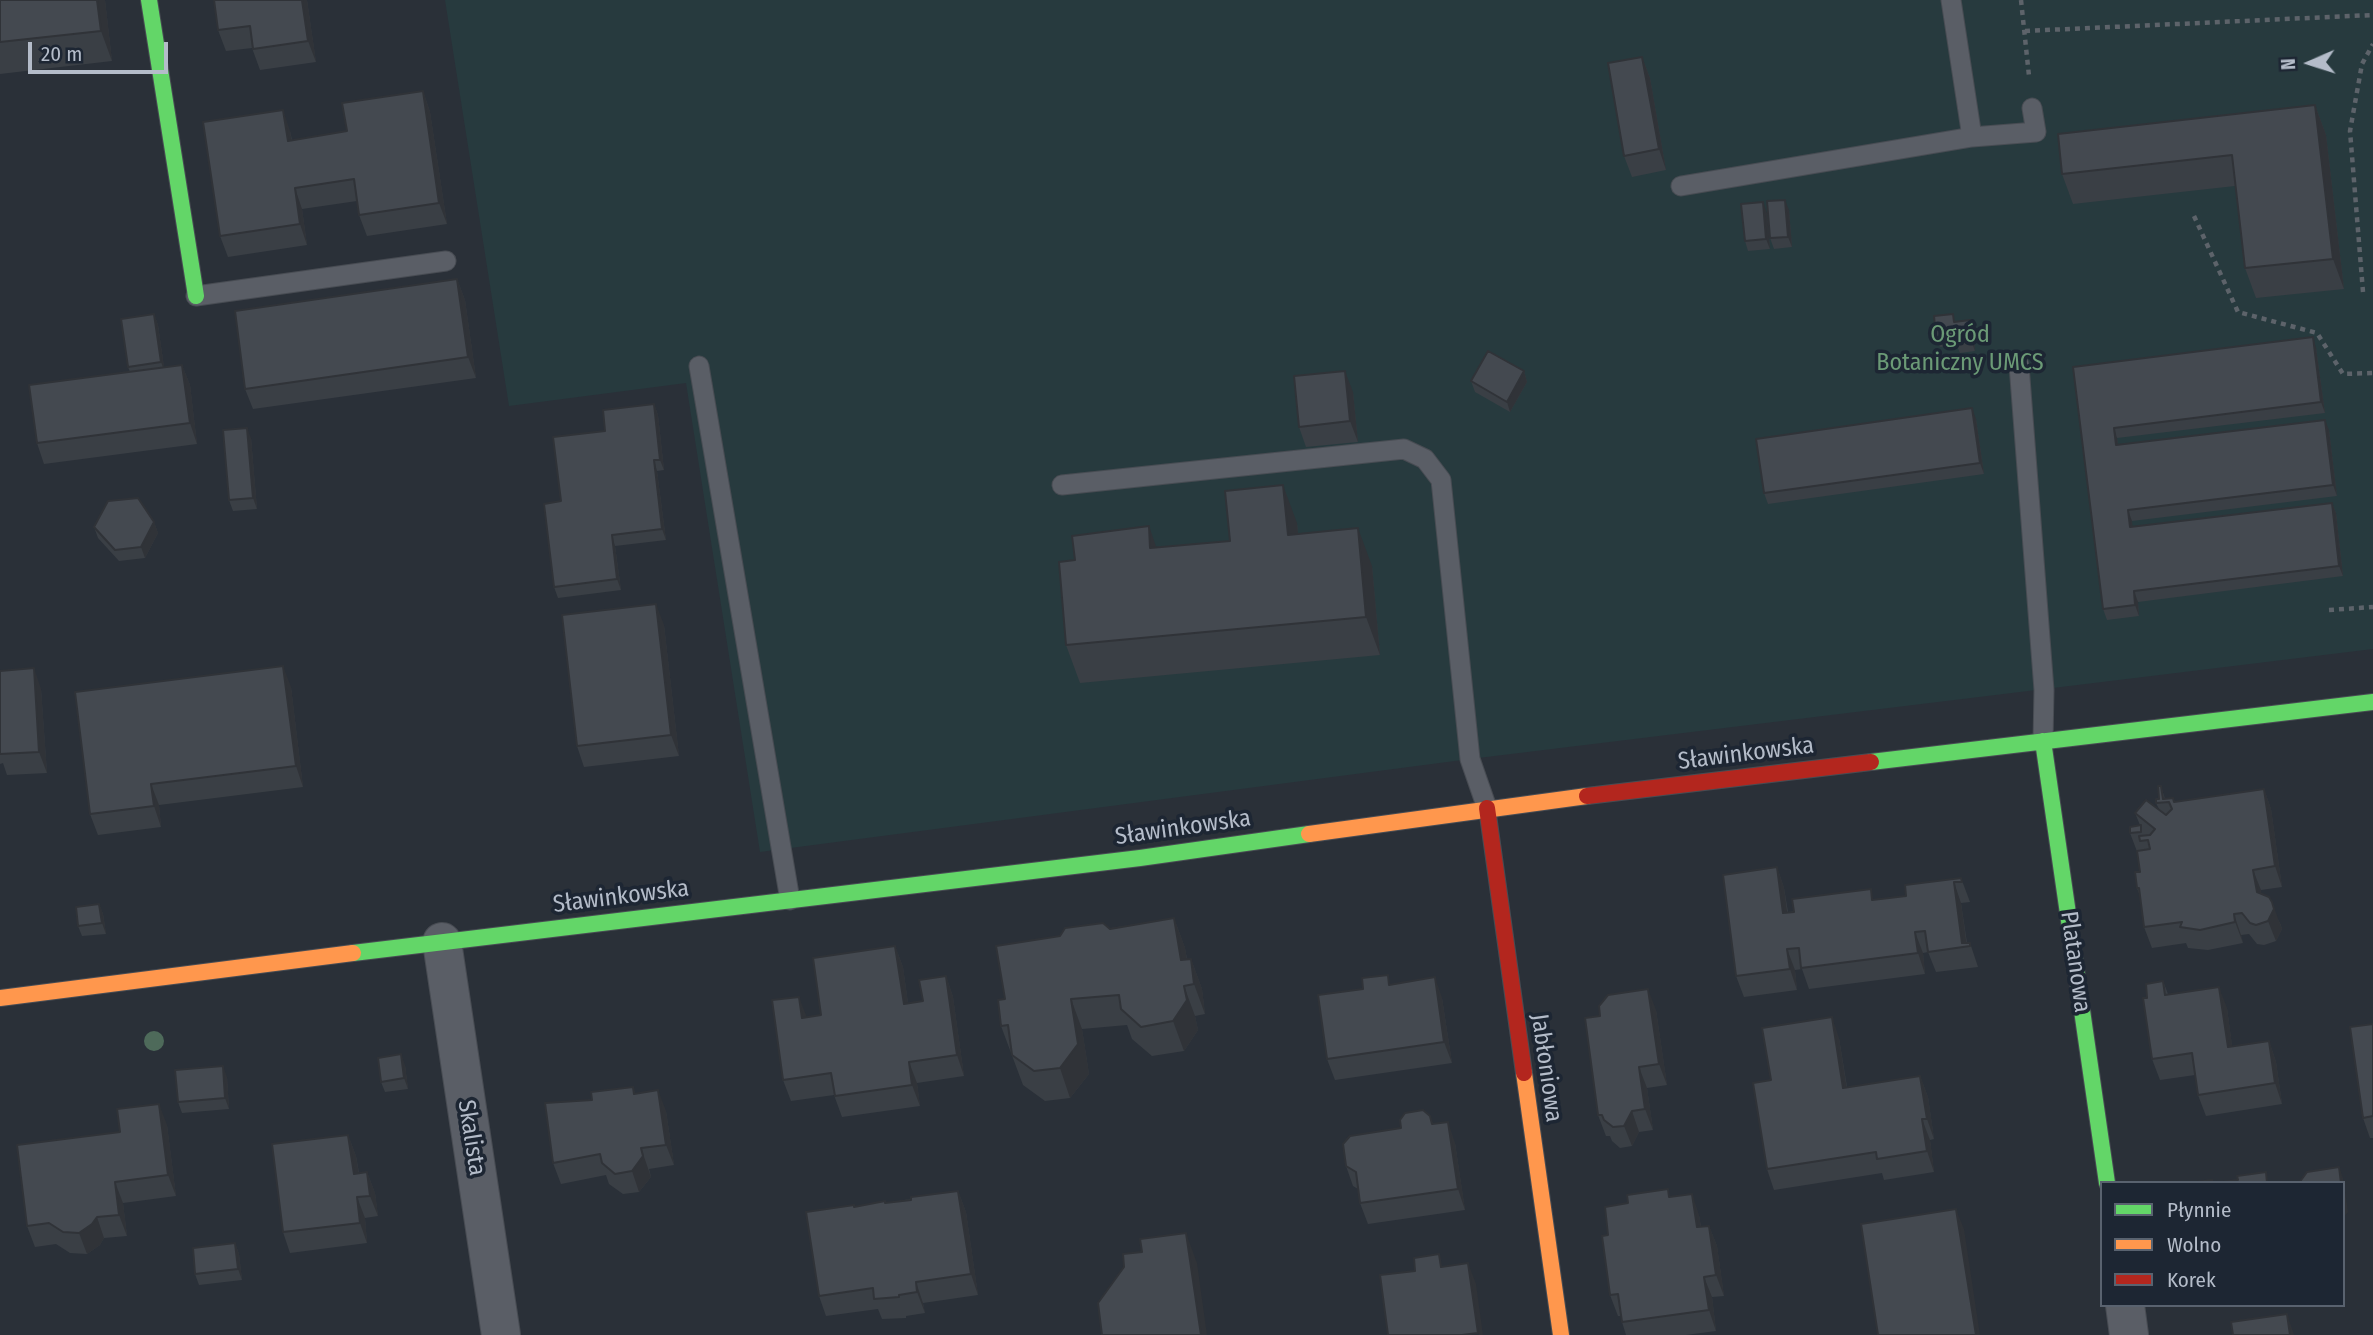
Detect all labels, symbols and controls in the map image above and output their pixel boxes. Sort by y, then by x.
scale bar [32,28,172,72]
north arrow [2275,28,2345,98]
text: 20 m [41,41,82,67]
text: N [2277,58,2300,70]
park label: Ogród Botaniczny UMCS [1876,321,2044,377]
street label: Sławinkowska [1676,731,1816,777]
street label: Sławinkowska [1113,804,1253,852]
street label: Sławinkowska [551,874,691,920]
street label: Platanowa [2054,909,2096,1015]
street label: Jabłoniowa [1524,1012,1568,1124]
street label: Skalista [451,1098,491,1178]
legend [2100,1181,2345,1307]
text: Płynnie [2167,1197,2231,1223]
text: Wolno [2167,1232,2221,1258]
text: Korek [2167,1267,2216,1293]

